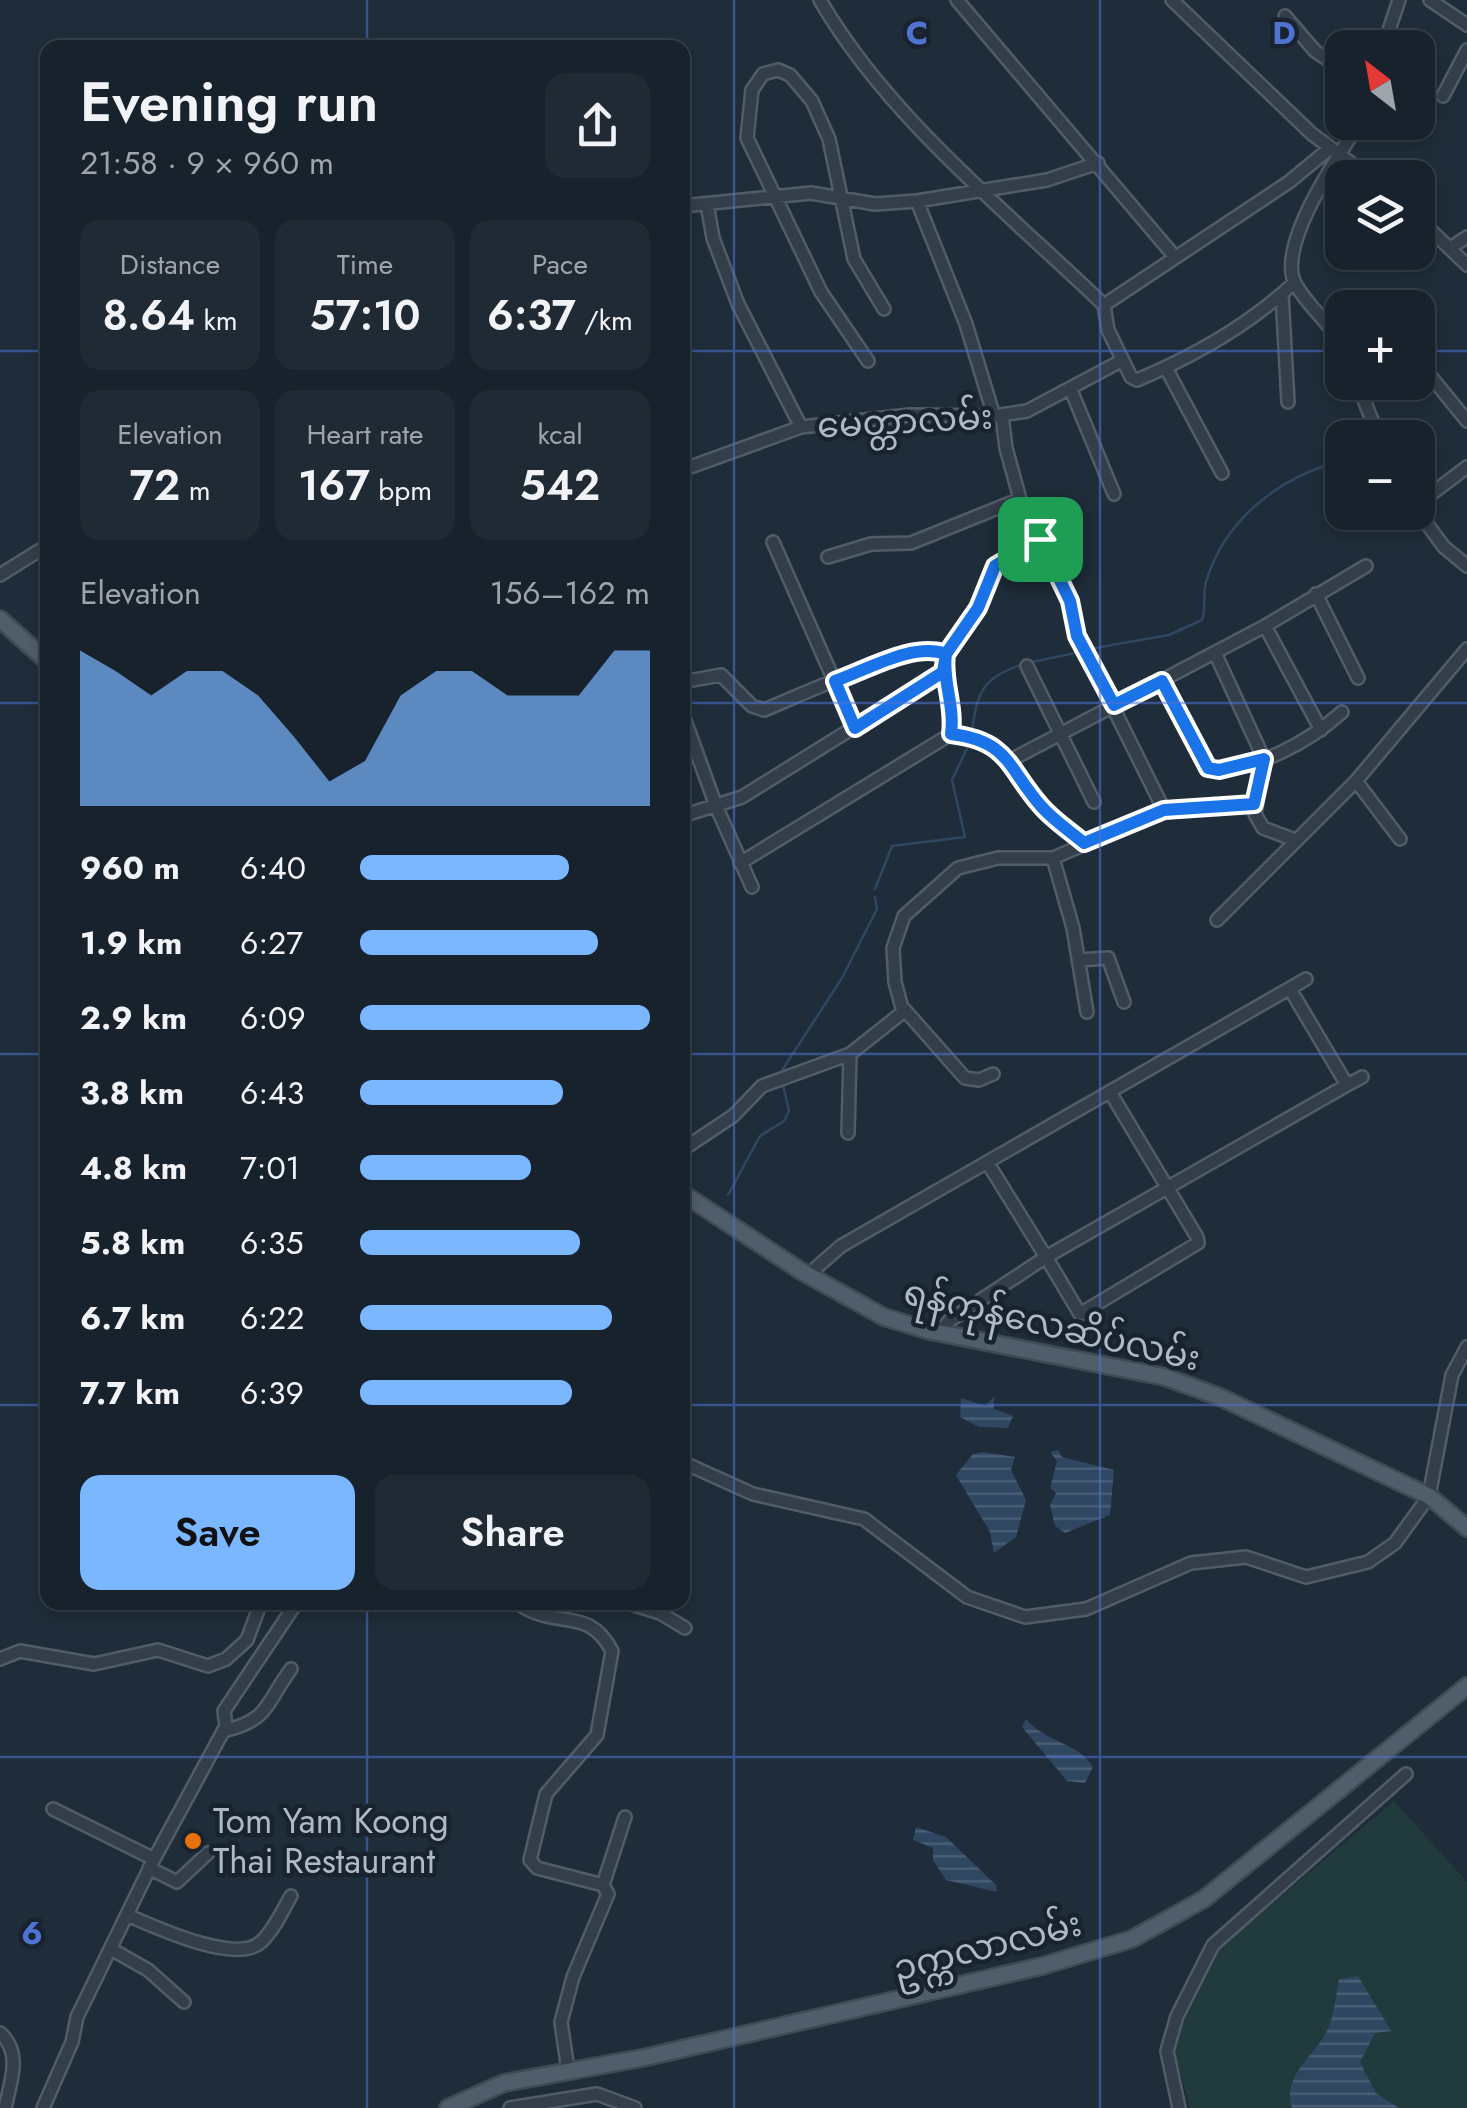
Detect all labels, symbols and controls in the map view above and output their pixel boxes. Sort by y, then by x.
text: C [906,10,928,56]
text: D [1272,10,1296,56]
north arrow [1325,30,1435,140]
map controls [1325,30,1435,530]
text: Evening run [80,62,378,142]
button: share [545,73,650,178]
text: 21:58 · 9 × 960 m [80,140,334,186]
button: layers [1325,160,1435,270]
text: Distance [120,244,220,285]
text: Time [337,244,393,285]
text: Pace [532,244,588,285]
text: 8.64 [102,285,195,346]
text: 57:10 [309,285,421,346]
text: 6:37 [487,285,576,346]
button: + [1325,290,1435,400]
text: km [195,300,238,341]
text: /km [576,300,633,341]
street label: မေတ္တာလမ်း [816,391,994,454]
text: Elevation [117,414,223,455]
text: Heart rate [307,414,423,455]
text: kcal [537,414,583,455]
button: − [1325,420,1435,530]
text: 72 [130,455,180,516]
text: 167 [298,455,370,516]
text: 542 [520,455,600,516]
text: m [180,470,211,511]
text: bpm [370,470,432,511]
pin [998,497,1083,582]
icon: arrive [1013,512,1068,567]
text: Elevation [80,570,201,616]
text: 156–162 m [490,570,650,616]
text: 960 m [80,845,180,891]
text: 6:40 [240,845,306,891]
text: 1.9 km [80,920,182,966]
text: 6:27 [240,920,303,966]
text: 2.9 km [80,995,187,1041]
text: 6:09 [240,995,306,1041]
text: 3.8 km [80,1070,184,1116]
text: 6:43 [240,1070,304,1116]
text: 4.8 km [80,1145,187,1191]
text: 7:01 [240,1145,300,1191]
text: 5.8 km [80,1220,185,1266]
text: 6:35 [240,1220,304,1266]
street label: ရန်ကုန်လေဆိပ်လမ်း [898,1267,1205,1386]
text: 6.7 km [80,1295,185,1341]
text: 6:22 [240,1295,304,1341]
text: 7.7 km [80,1370,180,1416]
text: 6:39 [240,1370,304,1416]
button: Save [80,1475,355,1590]
button: Share [375,1475,650,1590]
place label: Tom Yam Koong Thai Restaurant [213,1796,449,1886]
marker: Tom Yam Koong Thai Restaurant [182,1830,204,1852]
street label: ဥက္ကလာလမ်း [887,1898,1087,1997]
text: 6 [21,1910,43,1956]

